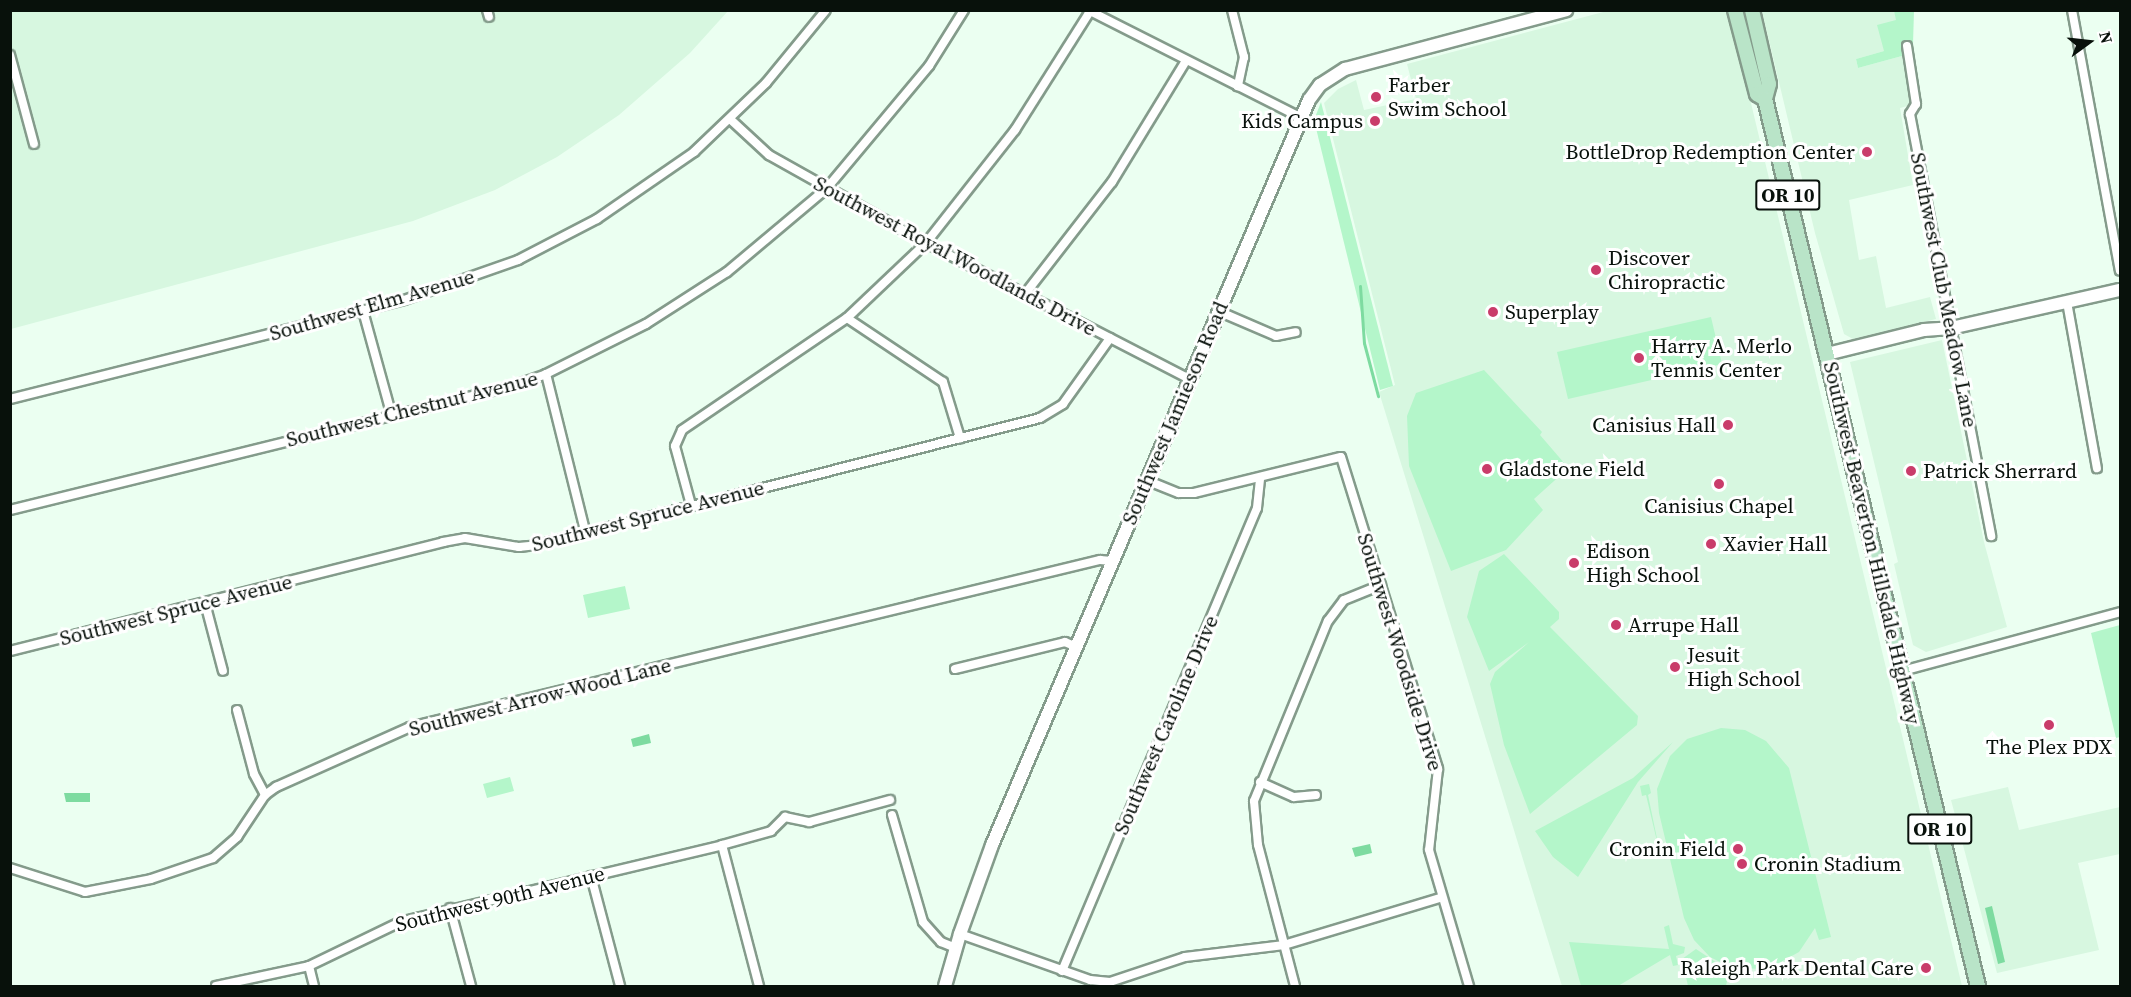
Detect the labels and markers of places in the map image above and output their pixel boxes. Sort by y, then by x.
place label: Farber Swim School [1388,72,1507,122]
marker: Farber Swim School [1369,90,1383,104]
place label: Kids Campus [1241,108,1363,134]
marker: Kids Campus [1368,114,1382,128]
place label: BottleDrop Redemption Center [1565,139,1855,165]
marker: BottleDrop Redemption Center [1860,145,1874,159]
place label: Discover Chiropractic [1608,245,1725,295]
marker: Discover Chiropractic [1589,263,1603,277]
place label: Superplay [1505,299,1599,325]
marker: Superplay [1486,305,1500,319]
place label: Harry A. Merlo Tennis Center [1651,333,1792,383]
marker: Harry A. Merlo Tennis Center [1632,351,1646,365]
place label: Canisius Hall [1592,412,1716,438]
marker: Canisius Hall [1721,418,1735,432]
place label: Gladstone Field [1499,456,1645,482]
place label: Patrick Sherrard [1923,458,2077,484]
marker: Gladstone Field [1480,462,1494,476]
marker: Patrick Sherrard [1904,464,1918,478]
marker: Canisius Chapel [1712,477,1726,491]
place label: Canisius Chapel [1644,493,1794,519]
place label: Xavier Hall [1723,531,1828,557]
marker: Xavier Hall [1704,537,1718,551]
place label: Edison High School [1586,538,1699,588]
marker: Edison High School [1567,556,1581,570]
place label: Arrupe Hall [1628,612,1739,638]
marker: Arrupe Hall [1609,618,1623,632]
place label: Jesuit High School [1687,642,1800,692]
marker: Jesuit High School [1668,660,1682,674]
marker: The Plex PDX [2042,718,2056,732]
place label: The Plex PDX [1986,734,2112,760]
place label: Cronin Field [1609,836,1726,862]
marker: Cronin Field [1731,842,1745,856]
place label: Cronin Stadium [1754,851,1901,877]
marker: Cronin Stadium [1735,857,1749,871]
place label: Raleigh Park Dental Care [1680,955,1914,981]
marker: Raleigh Park Dental Care [1919,961,1933,975]

